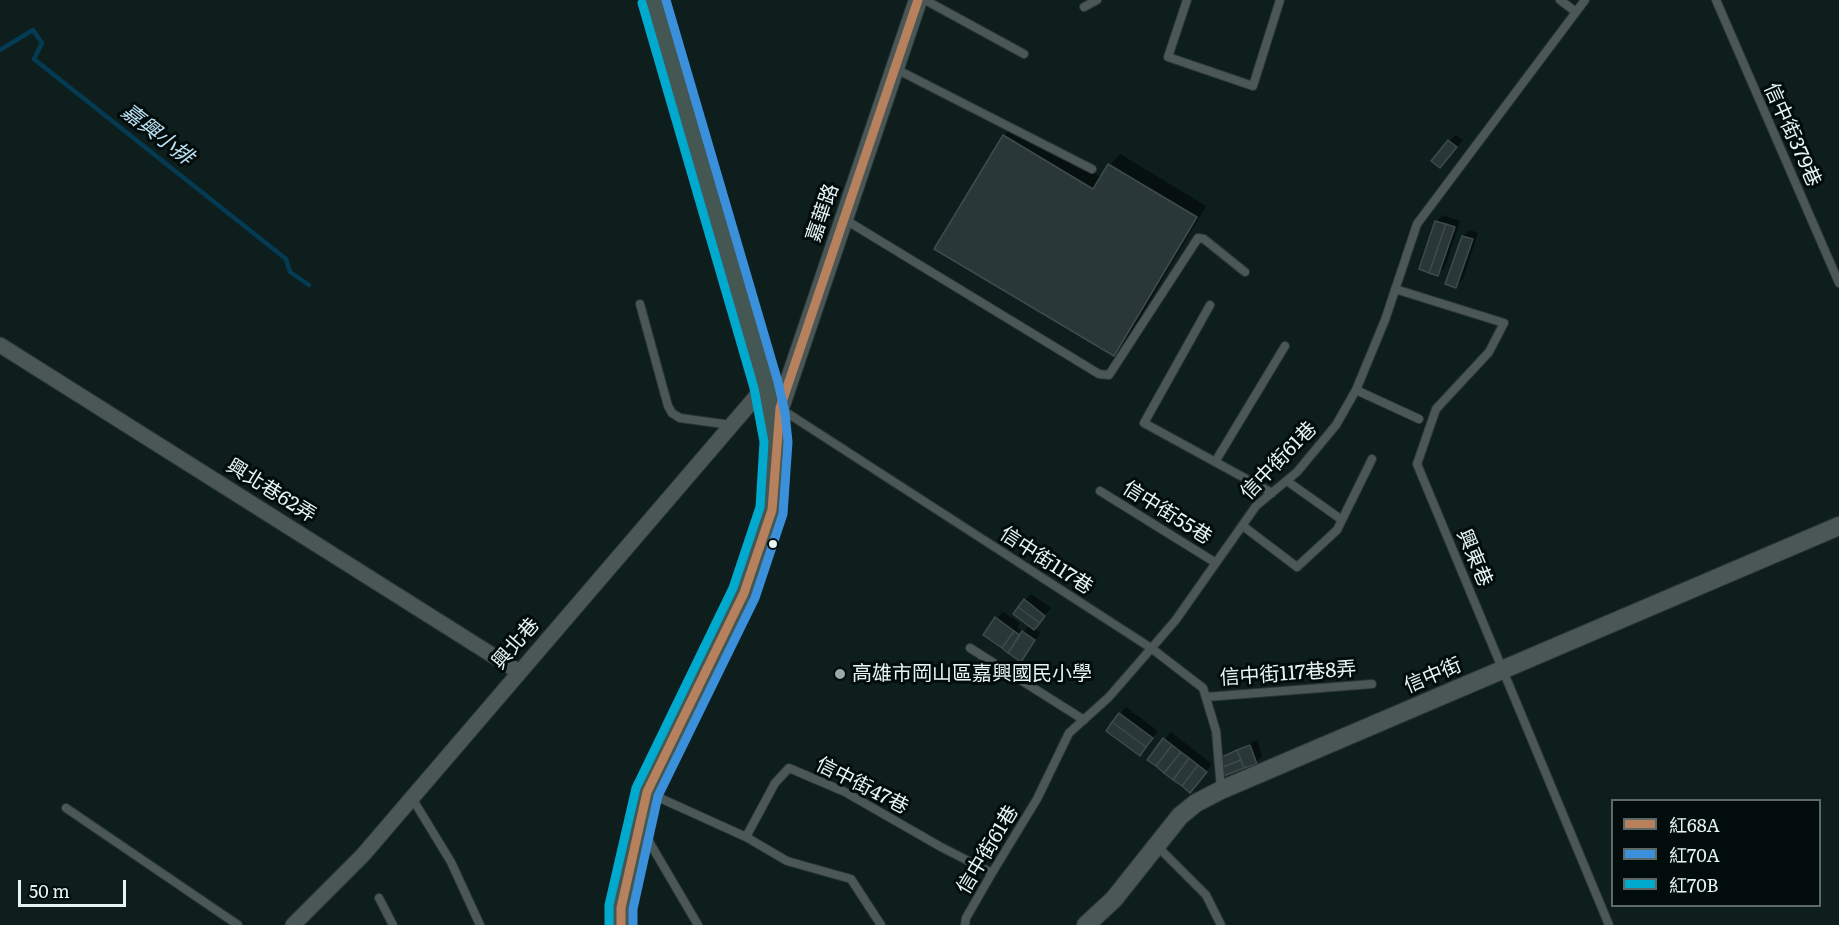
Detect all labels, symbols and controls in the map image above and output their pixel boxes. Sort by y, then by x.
street label: 信中街379巷 [1758,79,1826,191]
water label: 嘉興小排 [116,99,198,171]
street label: 嘉華路 [802,181,844,245]
street label: 信中街61巷 [1236,417,1322,505]
street label: 興北巷62弄 [222,454,320,528]
street label: 信中街55巷 [1118,476,1216,550]
street label: 信中街117巷 [995,522,1097,600]
street label: 興東巷 [1451,526,1497,590]
unlabelled marker [767,538,779,550]
street label: 興北巷 [487,613,545,675]
street label: 信中街 [1401,653,1465,699]
street label: 信中街117巷8弄 [1219,657,1357,691]
place label: 高雄市岡山區嘉興國民小學 [852,662,1092,686]
marker: 高雄市岡山區嘉興國民小學 [833,667,847,681]
street label: 信中街47巷 [812,753,912,819]
legend [1611,799,1821,907]
street label: 信中街61巷 [952,801,1024,899]
text: 紅68A [1669,811,1720,838]
text: 紅70A [1669,841,1720,868]
scale bar [21,868,129,906]
text: 紅70B [1669,871,1718,898]
text: 50 m [29,877,70,904]

